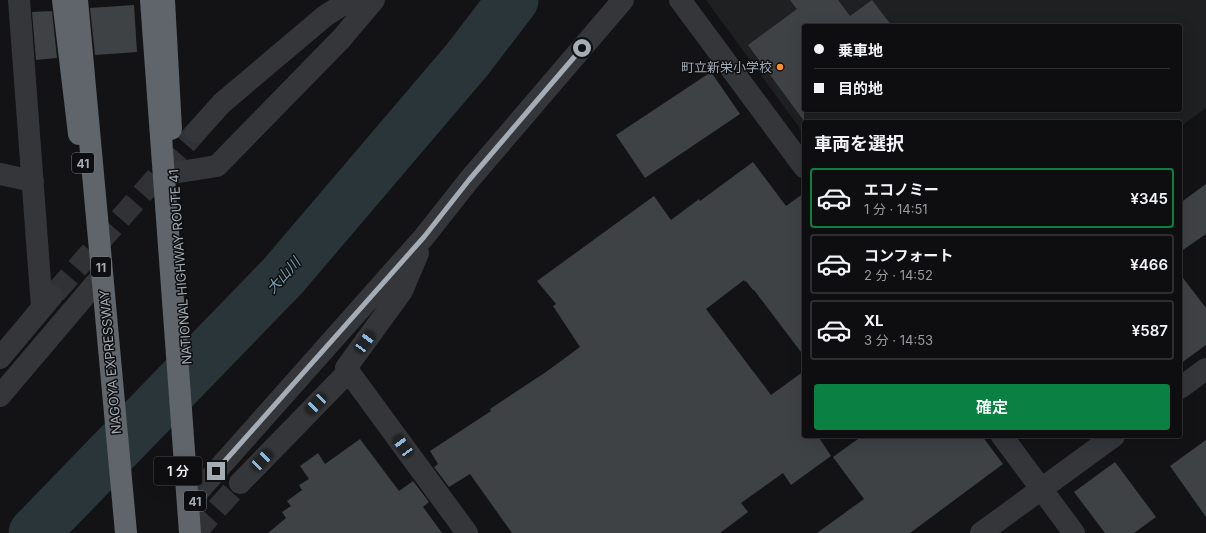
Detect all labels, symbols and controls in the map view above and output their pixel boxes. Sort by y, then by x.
route start [573,39,591,57]
text: 乗車地 [838,41,883,60]
place label: 町立新栄小学校 [681,59,772,75]
marker: 町立新栄小学校 [775,62,785,72]
text: 目的地 [838,79,883,98]
text: 車両を選択 [814,133,904,154]
road number: 41 [72,153,94,173]
street label: NATIONAL HIGHWAY ROUTE 41 [165,169,195,365]
icon: car [816,180,852,216]
text: エコノミー [864,180,939,199]
text: ¥345 [1131,189,1168,208]
text: 1 分 · 14:51 [864,201,928,217]
icon: car [816,246,852,282]
text: コンフォート [864,246,954,265]
water label: 大山川 [263,252,305,296]
text: ¥466 [1130,255,1168,274]
road number: 11 [91,257,111,277]
text: 2 分 · 14:52 [864,267,933,283]
street label: NAGOYA EXPRESSWAY [96,289,124,435]
text: XL [864,311,884,330]
icon: car [816,312,852,348]
text: ¥587 [1132,321,1168,340]
car [353,329,377,355]
text: 3 分 · 14:53 [864,332,933,348]
button: 確定 [814,384,1170,430]
car [303,391,329,417]
car [391,433,415,459]
car [249,447,275,473]
callout: 1 分 [154,457,202,485]
route end [207,462,225,480]
text: 1 分 [167,463,189,479]
road number: 41 [184,491,206,511]

